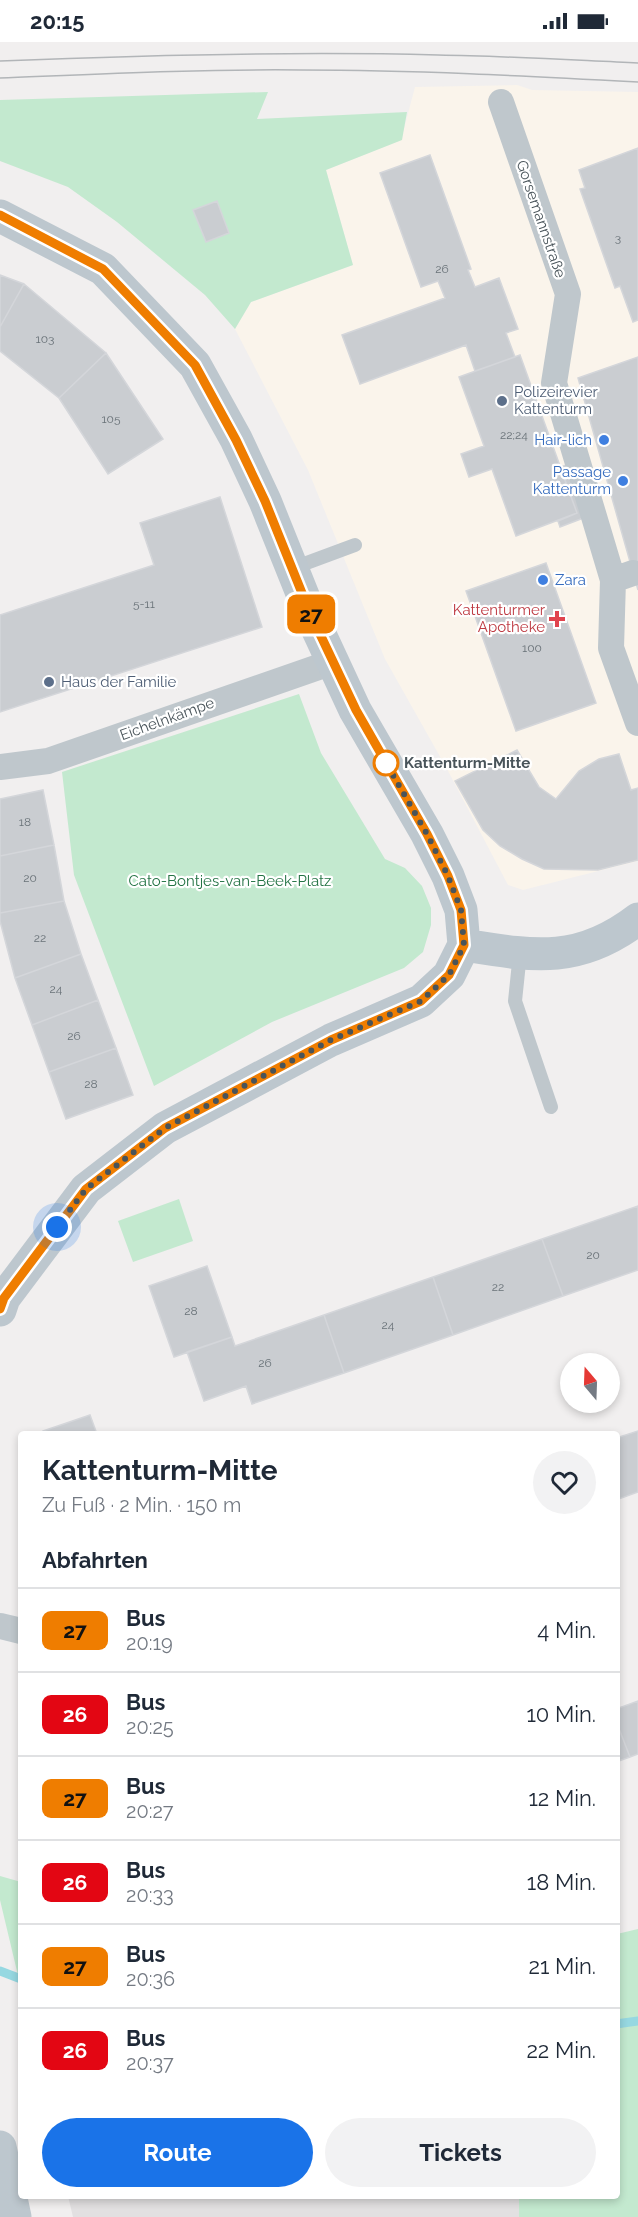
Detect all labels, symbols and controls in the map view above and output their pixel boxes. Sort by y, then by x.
text: 20:15 [30,8,84,34]
street label: Gorsemannstraße [512,158,570,280]
house number: 3 [615,231,621,245]
house number: 26 [435,262,449,276]
house number: 103 [36,332,54,346]
place label: Polizeirevier Kattenturm [514,383,598,418]
marker: Polizeirevier Kattenturm [495,394,509,408]
house number: 105 [101,412,121,426]
house number: 22;24 [500,428,528,442]
place label: Hair-lich [534,431,592,449]
marker: Hair-lich [597,433,611,447]
place label: Passage Kattenturm [533,463,611,498]
marker: Passage Kattenturm [616,474,630,488]
place label: Zara [555,571,586,589]
marker: Zara [536,573,550,587]
line badge: 27 [284,594,338,634]
house number: 5-11 [133,597,155,611]
place label: Kattenturmer Apotheke [453,601,546,636]
text: 27 [299,602,323,627]
marker: Kattenturmer Apotheke [550,612,564,626]
house number: 100 [522,641,542,655]
place label: Haus der Familie [61,673,176,691]
marker: Haus der Familie [42,675,56,689]
street label: Eichelnkämpe [117,694,217,744]
marker: Kattenturm-Mitte [373,750,399,776]
place label: Kattenturm-Mitte [404,754,530,772]
house number: 18 [19,815,31,829]
house number: 20 [23,871,37,885]
park label: Cato-Bontjes-van-Beek-Platz [129,872,331,890]
house number: 22 [34,931,46,945]
house number: 24 [50,982,63,996]
house number: 26 [67,1029,81,1043]
house number: 28 [84,1077,98,1091]
your location [42,1212,72,1242]
house number: 20 [586,1248,600,1262]
house number: 22 [492,1280,504,1294]
house number: 28 [184,1304,198,1318]
house number: 24 [382,1318,395,1332]
north arrow [560,1353,620,1413]
map controls [560,1353,620,1413]
house number: 26 [258,1356,272,1370]
button: heart [533,1451,596,1514]
text: Kattenturm-Mitte [42,1454,278,1487]
text: Zu Fuß · 2 Min. · 150 m [42,1493,241,1517]
text: Abfahrten [42,1547,148,1573]
text: Bus [126,1605,165,1631]
text: 4 Min. [537,1617,596,1643]
text: 27 [63,1618,87,1643]
text: 20:19 [126,1631,173,1655]
text: Bus [126,1689,165,1715]
text: 10 Min. [526,1701,596,1727]
text: 26 [63,1702,87,1727]
text: 20:25 [126,1715,174,1739]
text: Bus [126,1773,165,1799]
text: 12 Min. [528,1785,596,1811]
text: 27 [63,1786,87,1811]
text: 20:27 [126,1799,174,1823]
text: Bus [126,1857,165,1883]
text: 18 Min. [527,1869,596,1895]
text: 26 [63,1870,87,1895]
text: 20:33 [126,1883,174,1907]
text: Bus [126,1941,165,1967]
text: 21 Min. [528,1953,596,1979]
text: 27 [63,1954,87,1979]
text: 20:36 [126,1967,175,1991]
text: Bus [126,2025,165,2051]
text: 22 Min. [526,2037,596,2063]
text: 26 [63,2038,87,2063]
text: 20:37 [126,2051,174,2075]
button: Route [42,2118,313,2187]
button: Tickets [325,2118,596,2187]

